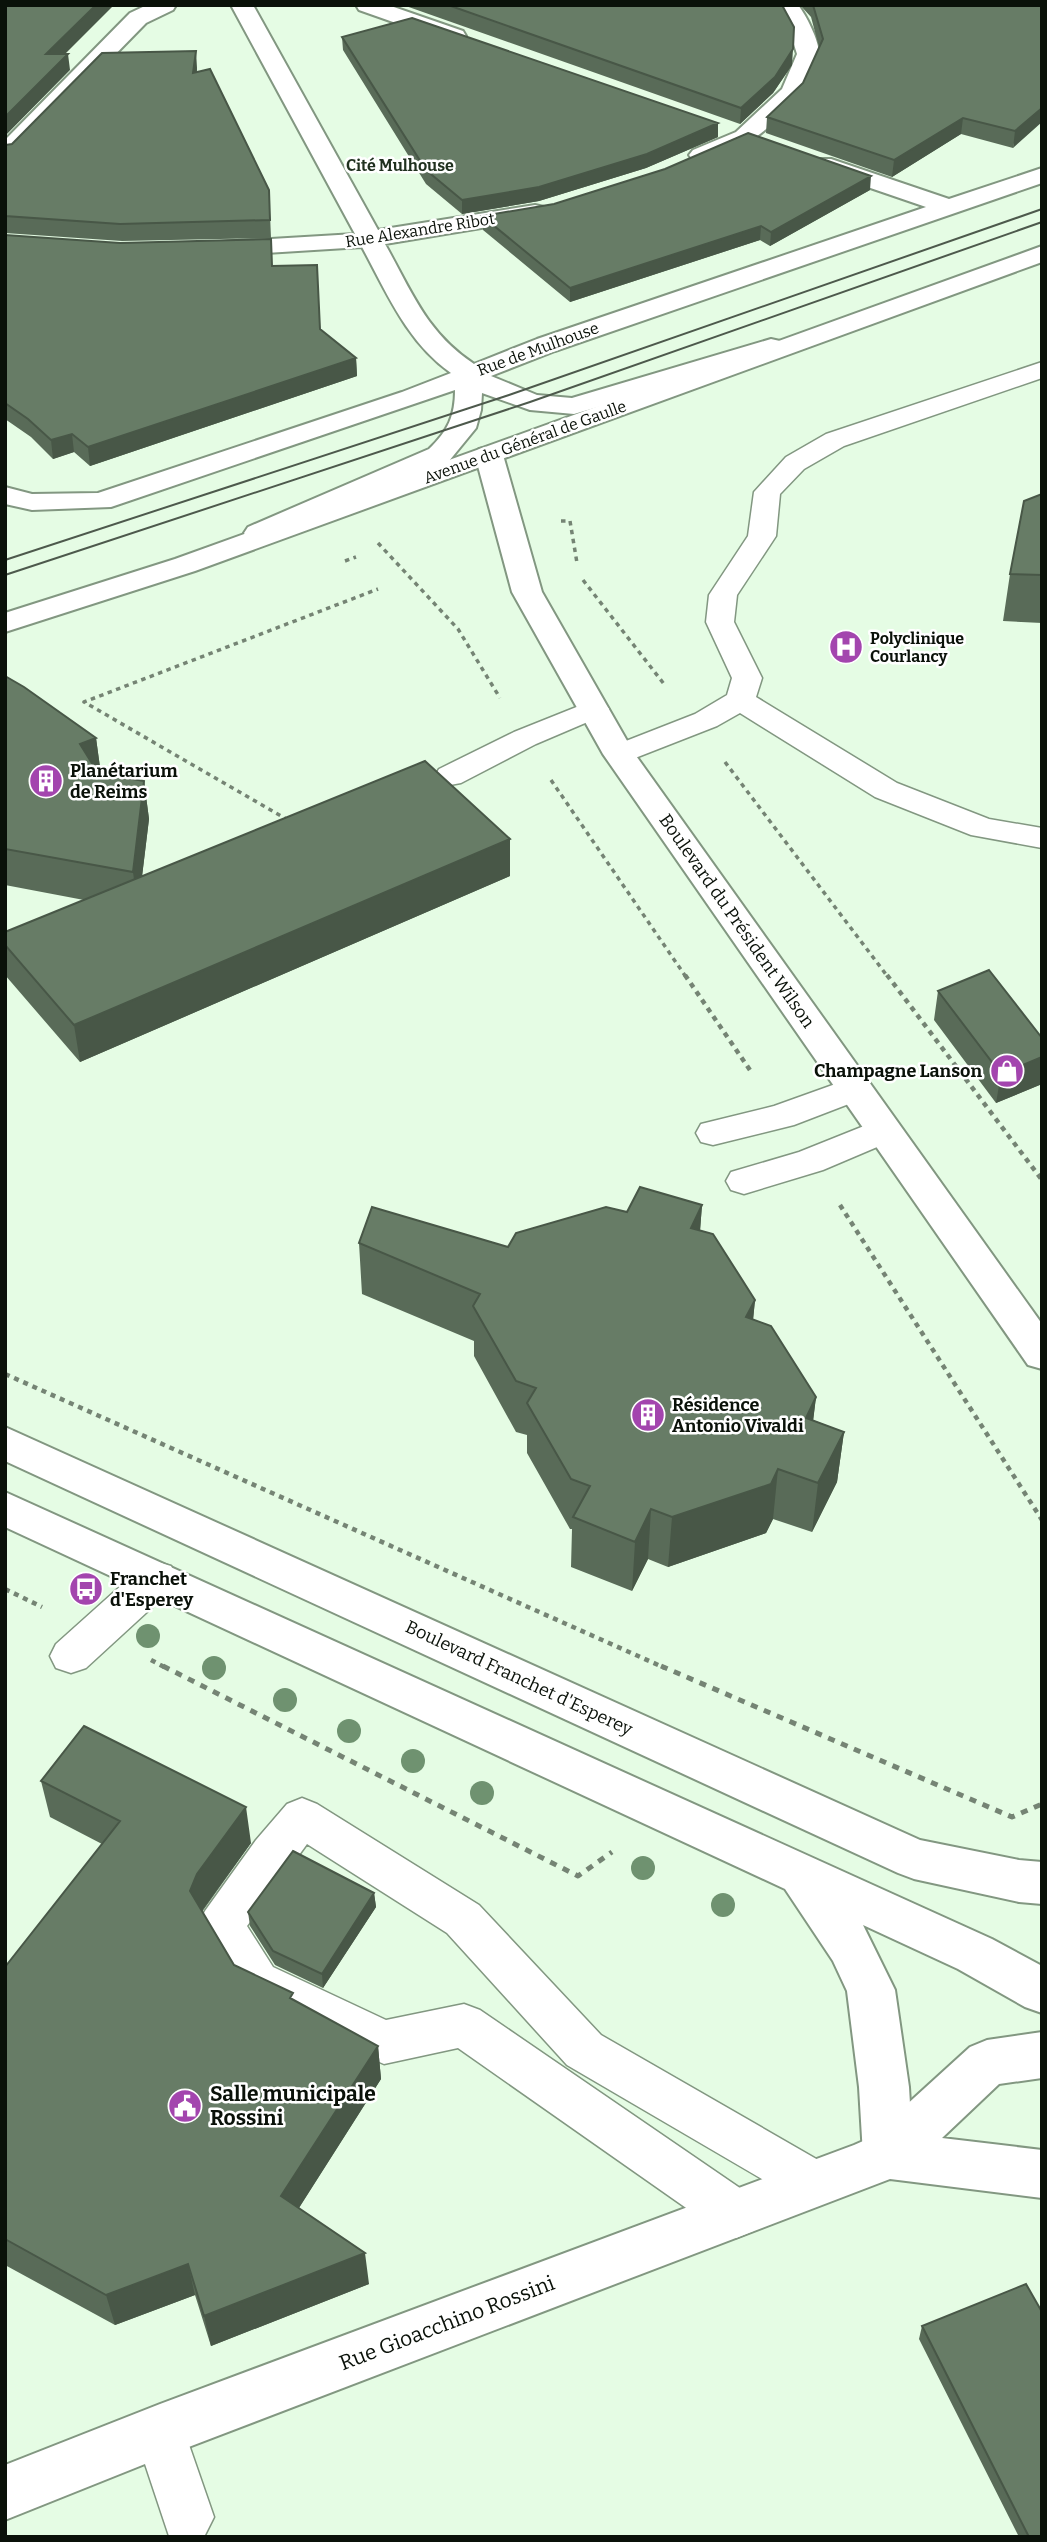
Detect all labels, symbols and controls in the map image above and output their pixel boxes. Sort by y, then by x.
district label: Cité Mulhouse [346,156,454,175]
street label: Rue Alexandre Ribot [344,209,496,251]
street label: Rue de Mulhouse [475,318,601,380]
street label: Avenue du Général de Gaulle [421,396,629,488]
hospital icon: Polyclinique Courlancy [827,628,865,666]
place label: Polyclinique Courlancy [870,629,964,666]
place label: Planétarium de Reims [70,760,178,803]
building icon: Planétarium de Reims [27,762,65,800]
street label: Boulevard du Président Wilson [654,810,820,1033]
shop icon: Champagne Lanson [988,1052,1026,1090]
place label: Champagne Lanson [814,1060,982,1082]
place label: Résidence Antonio Vivaldi [672,1394,804,1437]
building icon: Résidence Antonio Vivaldi [629,1396,667,1434]
place label: Franchet d'Esperey [110,1568,194,1611]
bus stop icon: Franchet d'Esperey [67,1570,105,1608]
street label: Boulevard Franchet d'Esperey [402,1616,636,1741]
place label: Salle municipale Rossini [210,2081,376,2131]
public building icon: Salle municipale Rossini [166,2087,204,2125]
street label: Rue Gioacchino Rossini [336,2270,558,2376]

